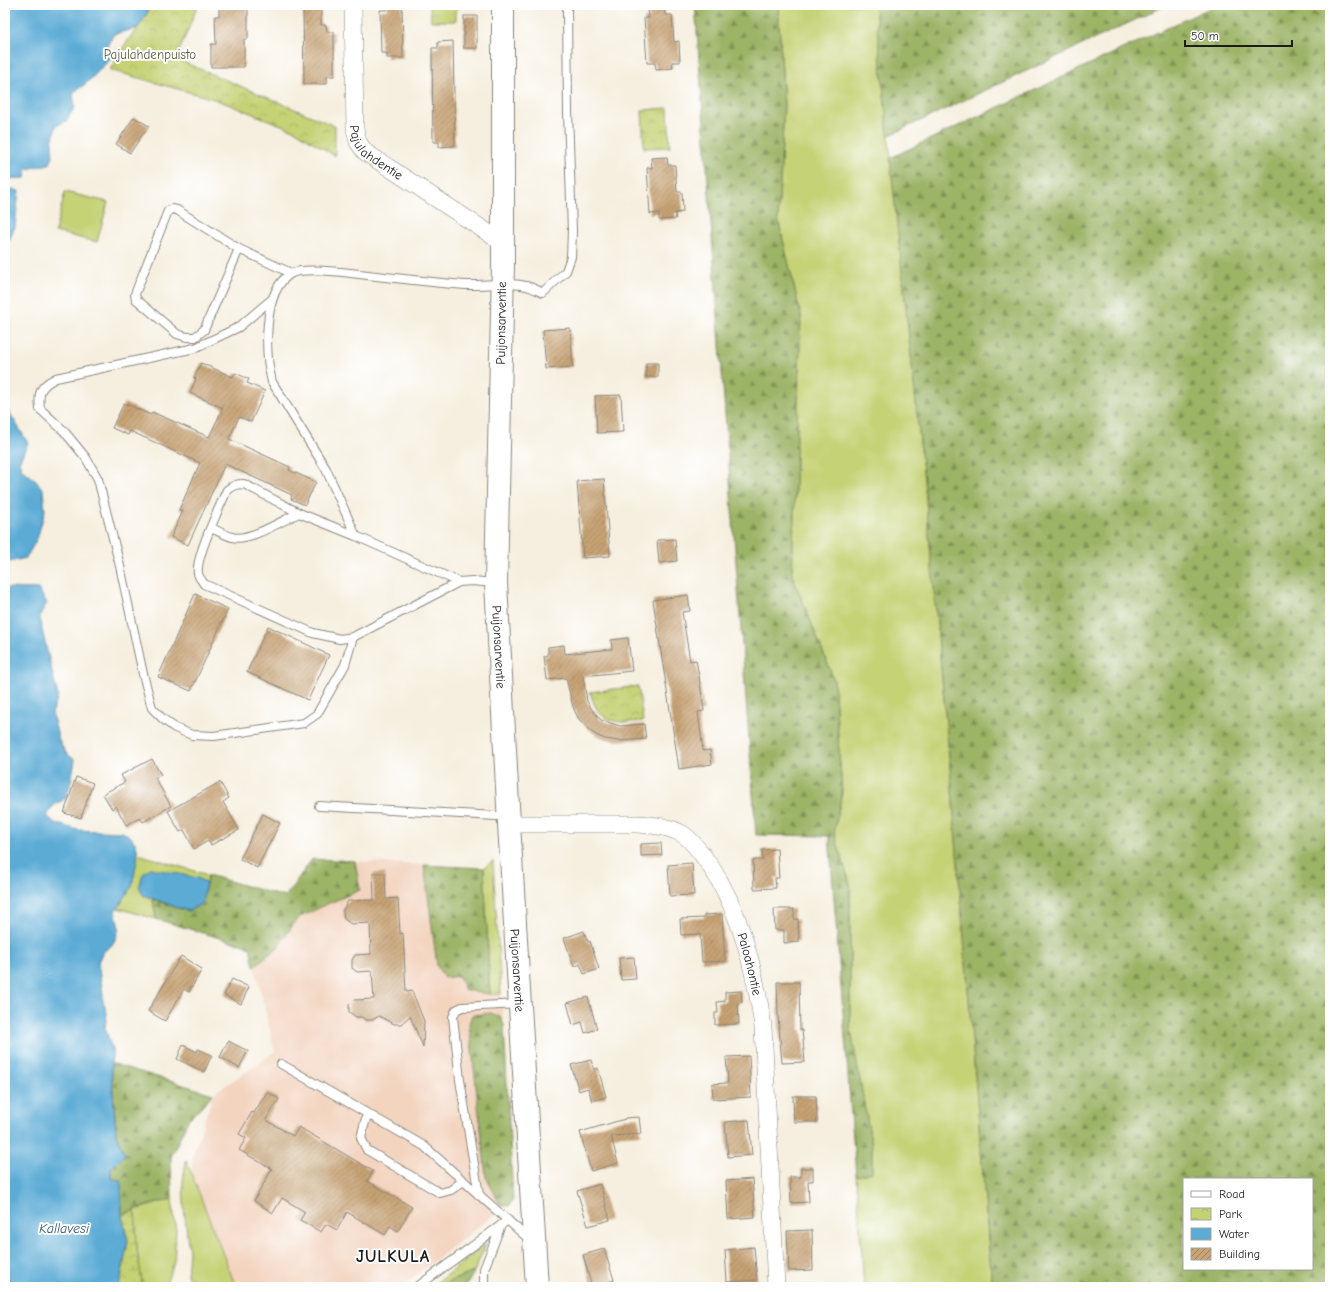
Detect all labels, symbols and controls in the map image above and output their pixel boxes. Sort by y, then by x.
scale bar [1185,22,1292,48]
text: 50 m [1191,29,1219,43]
park label: Pajulahdenpuisto [104,47,196,62]
street label: Pajulahdentie [347,125,406,183]
street label: Puijonsarventie [493,281,509,365]
street label: Puijonsarventie [490,605,509,689]
street label: Puijonsarventie [508,928,528,1013]
street label: Paloahontie [735,931,765,997]
legend [1183,1178,1313,1270]
text: Road [1219,1187,1245,1201]
text: Park [1219,1207,1242,1221]
water label: Kallavesi [39,1220,90,1237]
text: Water [1219,1227,1249,1241]
district label: JULKULA [356,1247,430,1266]
text: Building [1219,1247,1260,1261]

